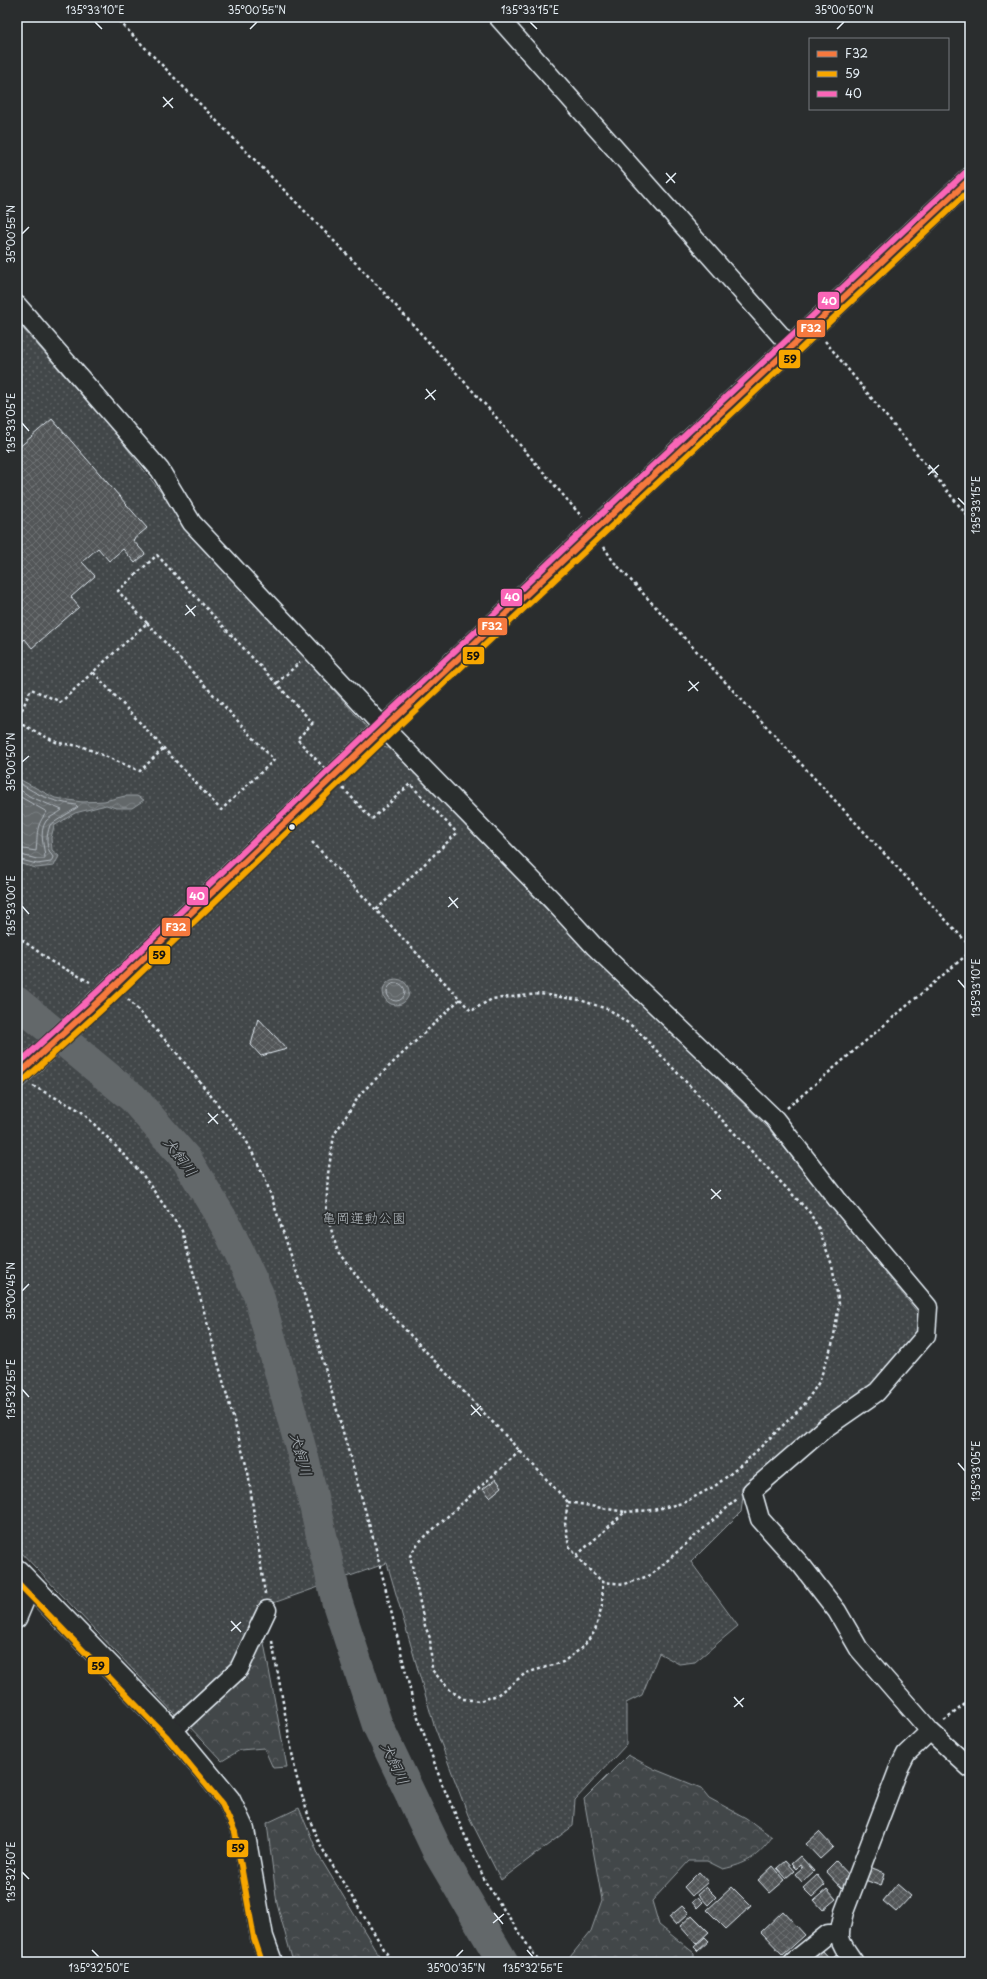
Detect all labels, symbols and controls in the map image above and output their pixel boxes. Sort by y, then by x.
text: 135°33'10"E [66,2,125,17]
text: 35°00'55"N [228,2,286,17]
text: 135°33'15"E [501,2,559,17]
text: 35°00'50"N [814,2,874,17]
legend [809,38,949,110]
text: F32 [845,44,868,62]
text: 59 [845,64,860,82]
text: 40 [845,84,862,102]
text: 35°00'55"N [3,205,18,263]
line badge: 40 [817,291,840,310]
text: 40 [821,292,837,309]
line badge: F32 [796,319,826,338]
text: F32 [800,319,822,336]
line badge: 59 [778,349,801,369]
text: 59 [783,350,797,367]
text: 135°33'05"E [3,393,18,453]
text: 135°33'15"E [968,476,983,534]
line badge: 40 [500,588,523,607]
text: 40 [504,588,520,605]
line badge: F32 [477,617,508,636]
text: F32 [481,617,503,634]
line badge: 59 [462,646,485,665]
text: 59 [466,647,480,664]
text: 35°00'50"N [3,732,18,792]
unlabelled marker [287,822,297,832]
text: 135°33'00"E [3,875,18,937]
line badge: 40 [186,886,209,906]
text: 40 [189,887,205,904]
line badge: F32 [161,917,191,937]
text: F32 [165,918,187,935]
line badge: 59 [148,945,171,965]
text: 59 [152,946,166,963]
text: 135°33'10"E [968,959,983,1018]
water label: 犬飼川 [158,1131,204,1181]
park label: 亀岡運動公園 [322,1207,406,1228]
text: 35°00'45"N [3,1262,18,1320]
text: 135°32'55"E [3,1359,18,1419]
water label: 犬飼川 [285,1429,319,1479]
text: 135°33'05"E [968,1441,983,1501]
line badge: 59 [87,1656,110,1675]
text: 59 [91,1657,105,1674]
water label: 犬飼川 [376,1738,416,1788]
line badge: 59 [226,1839,249,1858]
text: 59 [231,1839,245,1856]
text: 135°32'50"E [3,1842,18,1902]
text: 135°32'50"E [69,1960,129,1975]
text: 35°00'35"N [427,1960,485,1975]
text: 135°32'55"E [503,1960,563,1975]

